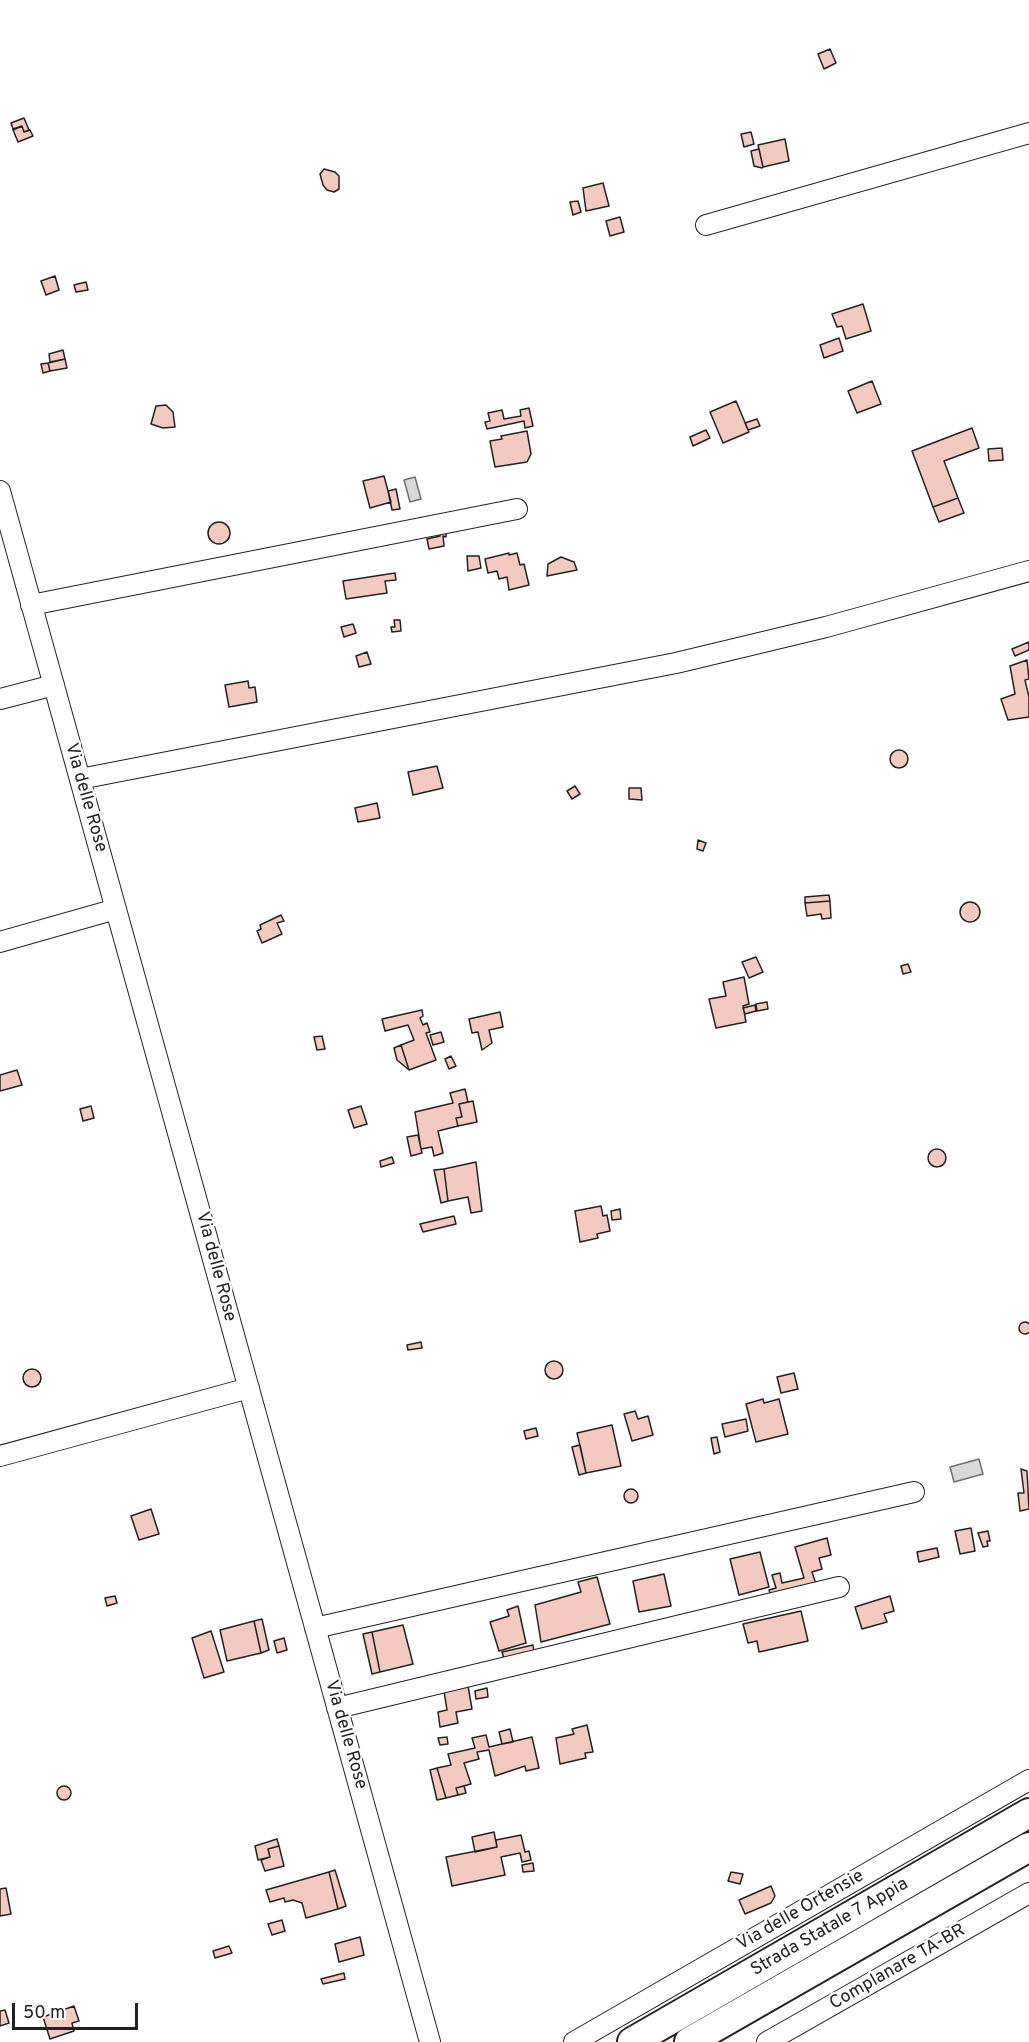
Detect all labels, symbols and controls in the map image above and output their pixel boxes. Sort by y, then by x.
street label: Via delle Rose [59,741,111,855]
street label: Via delle Rose [190,1210,240,1324]
street label: Via delle Rose [319,1678,371,1792]
street label: Via delle Ortensie [734,1866,868,1956]
street label: Strada Statale 7 Appia [747,1874,913,1982]
street label: Complanare TA-BR [826,1920,970,2016]
scale bar [15,1991,141,2029]
text: 50 m [23,2002,65,2025]

